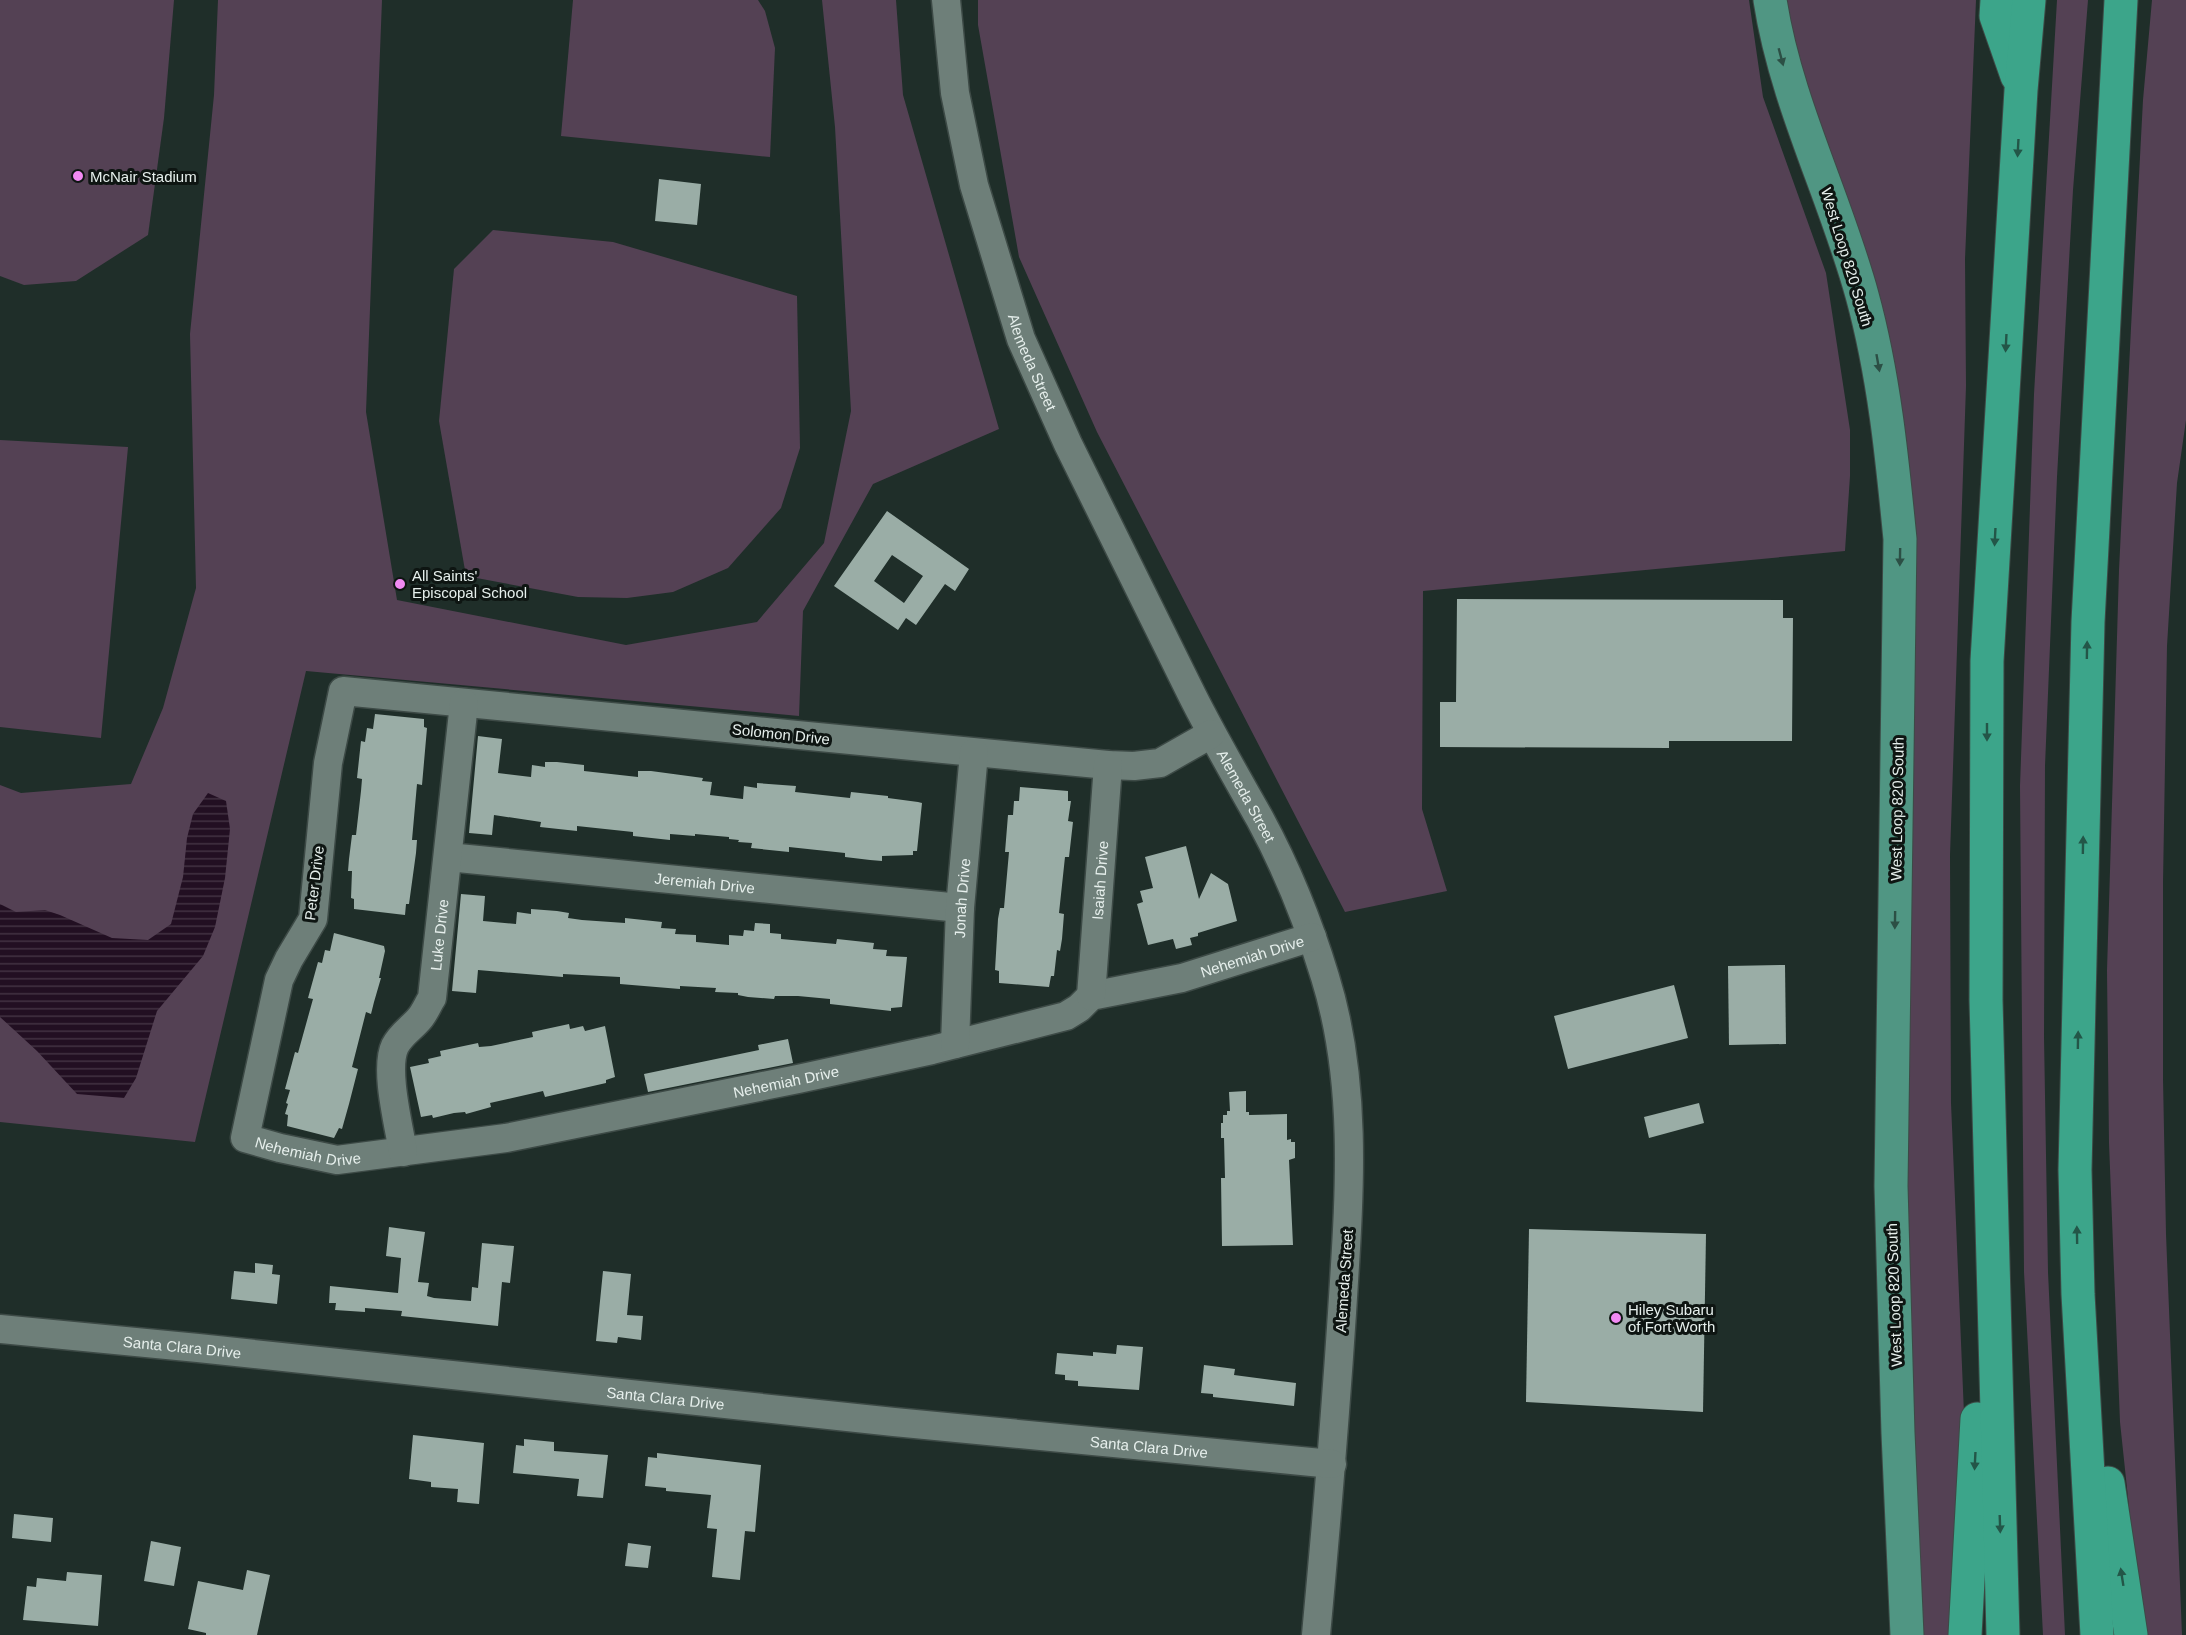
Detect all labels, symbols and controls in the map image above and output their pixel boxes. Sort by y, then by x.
one-way arrow [1777,48,1787,67]
one-way arrow [2013,139,2022,158]
place label: McNair Stadium [90,168,197,185]
marker: McNair Stadium [71,169,85,183]
street label: West Loop 820 South [1818,186,1876,328]
street label: Alemeda Street [1005,312,1061,414]
one-way arrow [2002,333,2011,352]
one-way arrow [1873,354,1882,373]
one-way arrow [1990,528,1999,547]
one-way arrow [1895,547,1905,566]
place label: All Saints' Episcopal School [412,567,527,601]
marker: All Saints' Episcopal School [393,577,407,591]
one-way arrow [2083,641,2092,660]
street label: Solomon Drive [731,720,831,748]
one-way arrow [1982,723,1992,742]
street label: West Loop 820 South [1887,737,1907,881]
street label: Alemeda Street [1214,746,1279,846]
one-way arrow [2078,836,2088,855]
street label: Isaiah Drive [1088,840,1111,920]
street label: Peter Drive [301,845,327,921]
street label: Jonah Drive [950,857,973,938]
street label: Jeremiah Drive [654,869,756,896]
street label: Luke Drive [427,898,451,971]
one-way arrow [1891,910,1900,929]
street label: Nehemiah Drive [1198,932,1306,980]
one-way arrow [2074,1031,2083,1050]
street label: Nehemiah Drive [732,1062,840,1100]
street label: Nehemiah Drive [253,1133,362,1168]
street label: West Loop 820 South [1883,1223,1905,1367]
one-way arrow [2072,1226,2082,1245]
street label: Alemeda Street [1332,1228,1356,1333]
place label: Hiley Subaru of Fort Worth [1628,1301,1715,1335]
marker: Hiley Subaru of Fort Worth [1609,1311,1623,1325]
street label: Santa Clara Drive [122,1332,242,1361]
street label: Santa Clara Drive [606,1383,725,1412]
street label: Santa Clara Drive [1089,1432,1209,1461]
one-way arrow [1970,1451,1980,1470]
one-way arrow [1995,1515,2004,1534]
one-way arrow [2118,1568,2127,1587]

